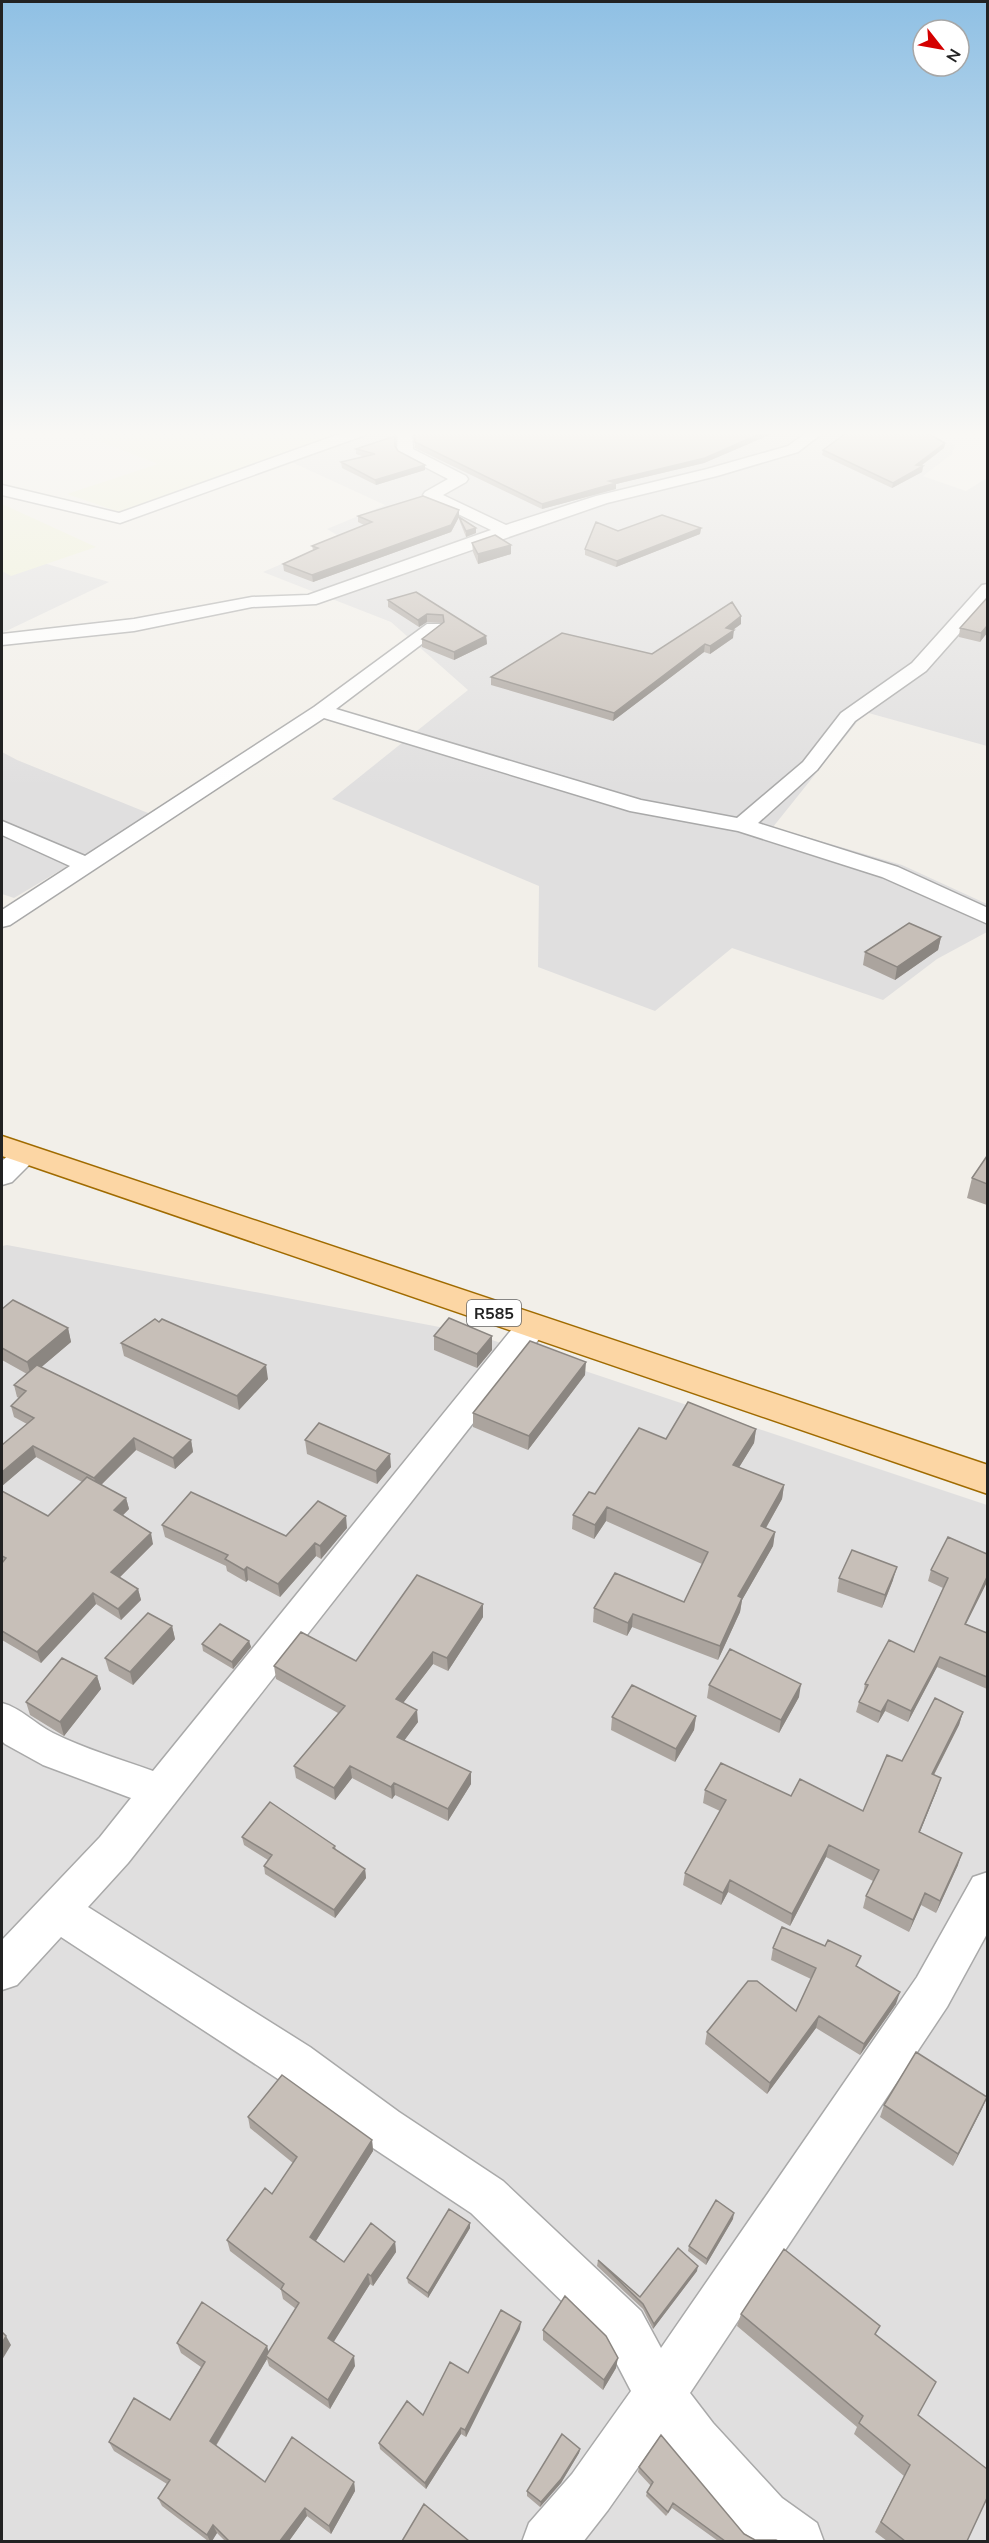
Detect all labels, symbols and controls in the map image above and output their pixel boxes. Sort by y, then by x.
north arrow [911,18,971,78]
text: N [940,44,966,66]
road number: R585 [467,1300,521,1326]

